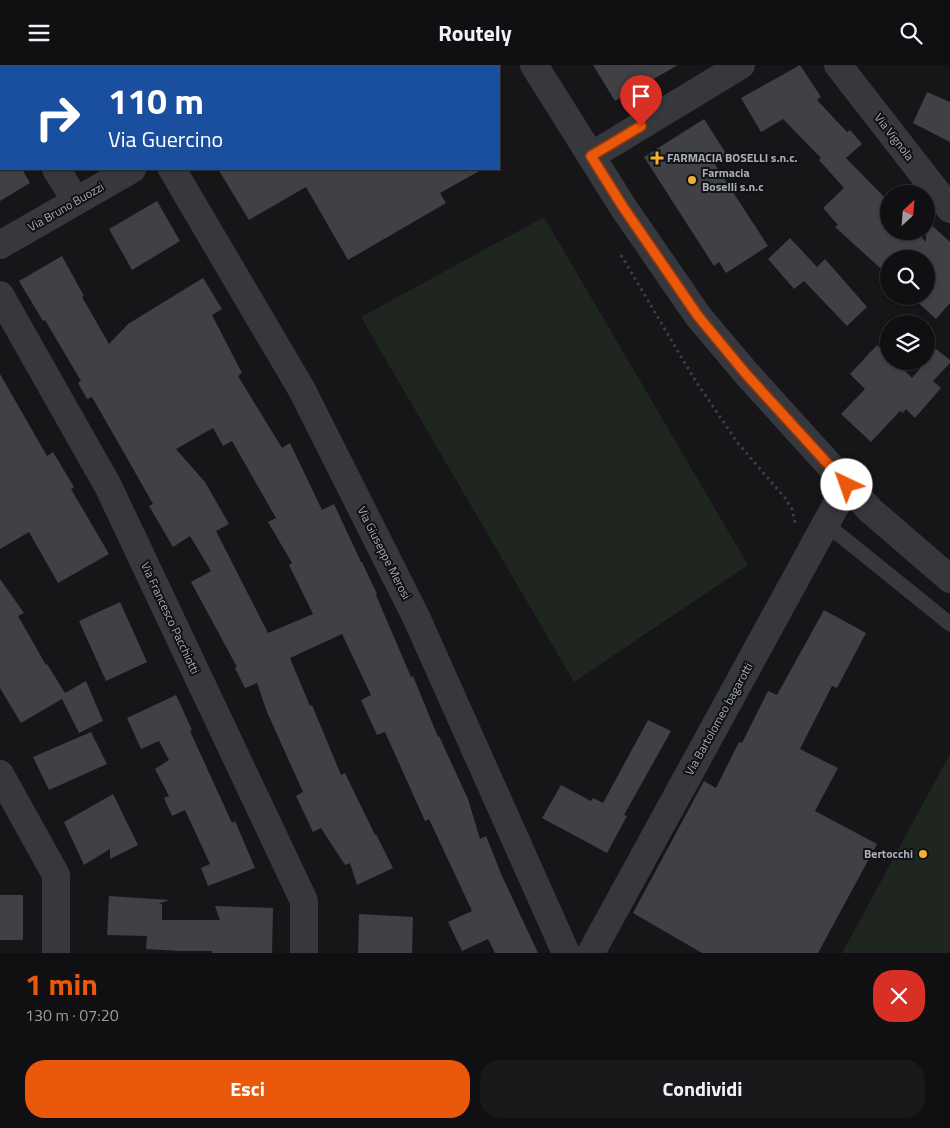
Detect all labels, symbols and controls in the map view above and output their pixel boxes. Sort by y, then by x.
text: Routely [438,16,512,50]
icon: menu [25,19,53,47]
icon: search [897,19,925,47]
text: 110 m [108,74,204,128]
pin [620,75,662,126]
icon: arrive [627,82,655,110]
icon: right [25,85,90,150]
street label: Via Vignola [870,109,919,164]
text: Via Guercino [108,122,223,156]
place label: FARMACIA BOSELLI s.n.c. [667,148,798,167]
marker: FARMACIA BOSELLI s.n.c. [651,152,663,164]
place label: Farmacia Boselli s.n.c [702,163,764,196]
marker: Farmacia Boselli s.n.c [686,174,698,186]
street label: Via Bruno Buozzi [24,177,107,236]
north arrow [880,185,935,240]
map controls [880,185,935,370]
button: search [880,250,935,305]
button: layers [880,315,935,370]
position arrow [820,458,872,510]
street label: Via Giuseppe Merosi [353,503,416,603]
street label: Via Francesco Pacchiotti [136,559,205,677]
street label: Via Bartolomeo bagarotti [680,659,758,779]
place label: Bertocchi [864,844,913,863]
marker: Bertocchi [917,848,929,860]
text: 1 min [25,961,98,1007]
button: close [873,970,925,1022]
text: 130 m · 07:20 [25,1003,119,1027]
button: Esci [25,1060,470,1118]
button: Condividi [480,1060,925,1118]

